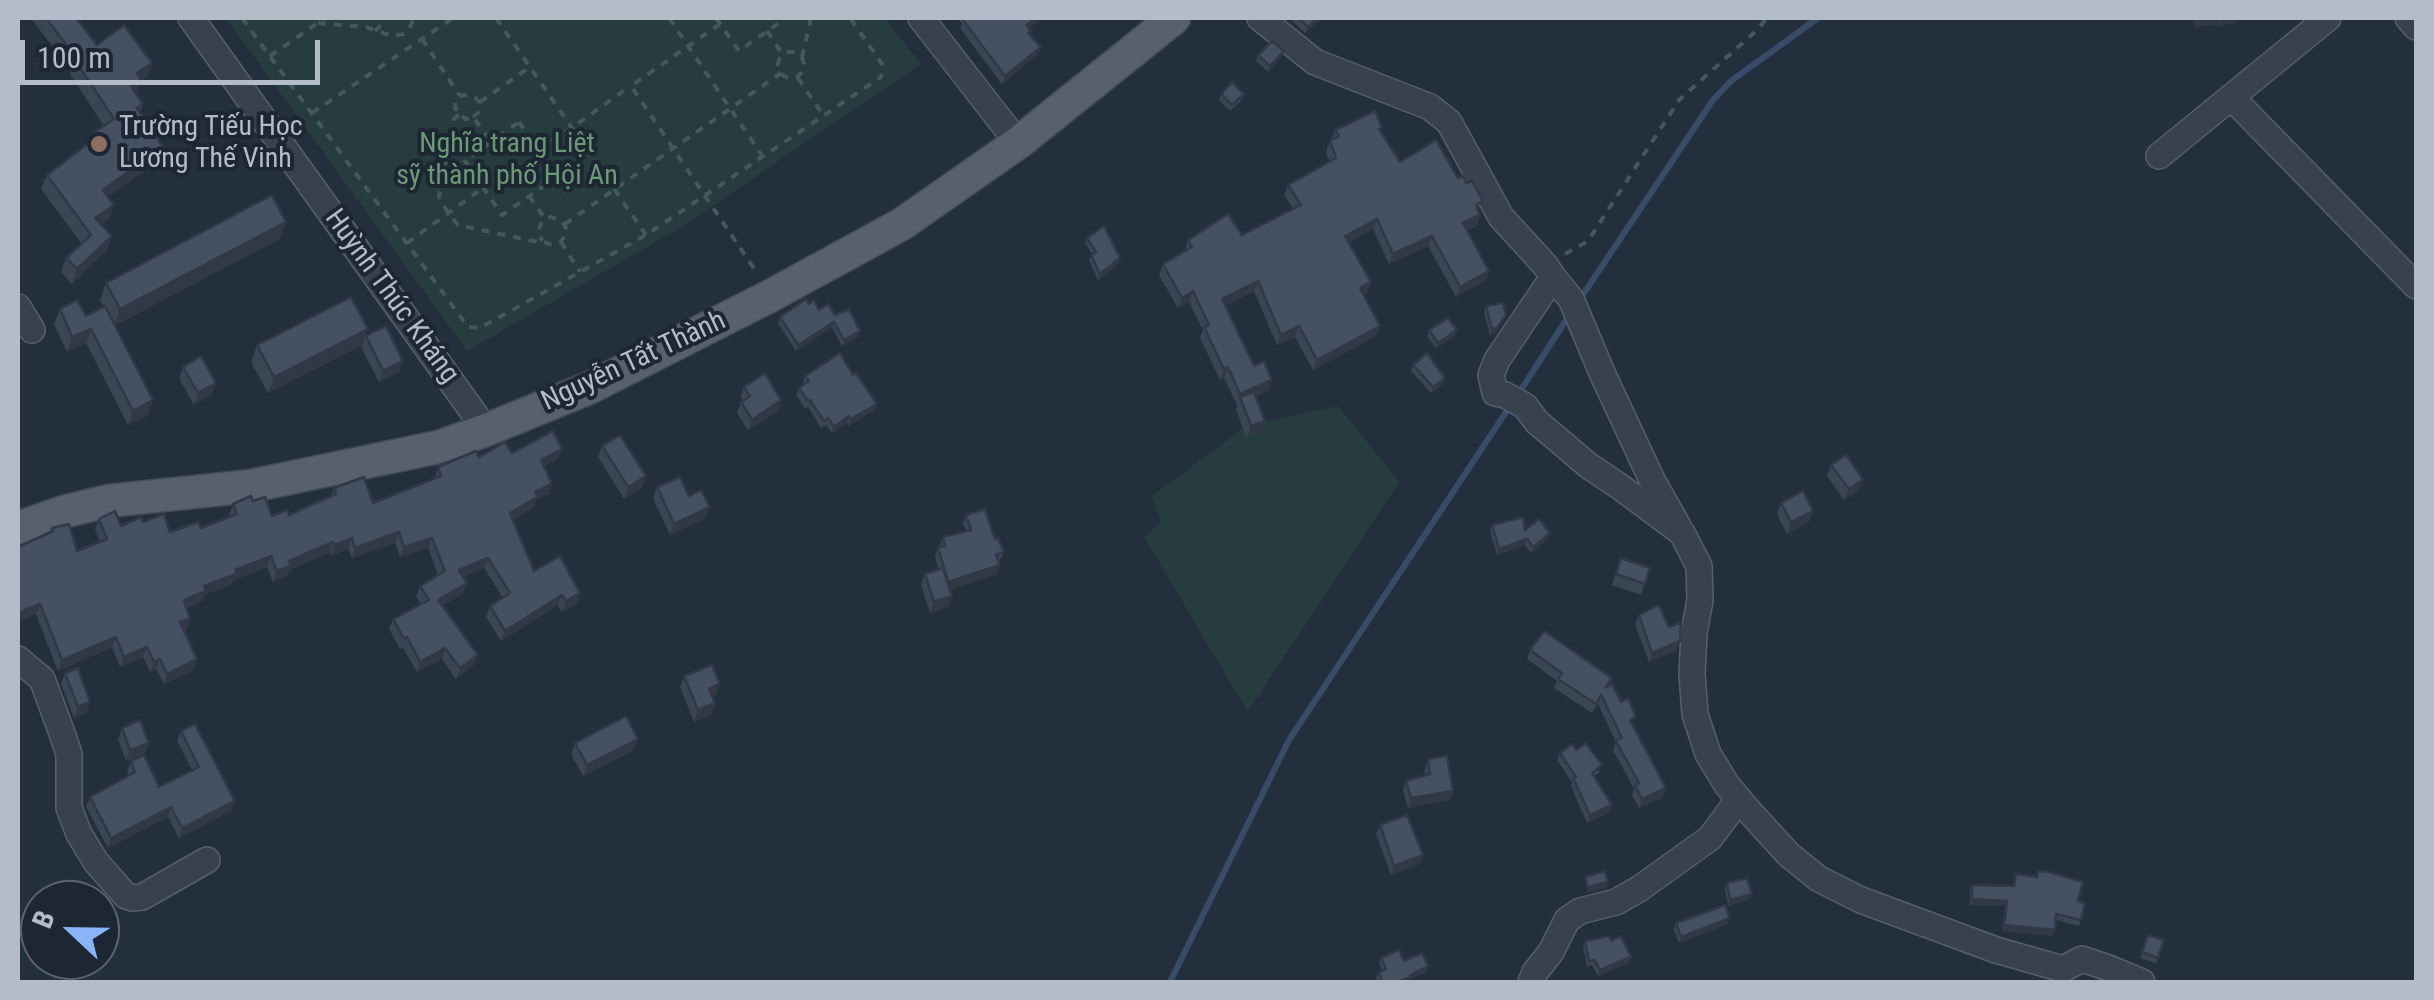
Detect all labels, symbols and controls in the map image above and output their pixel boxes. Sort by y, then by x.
scale bar [25,20,325,82]
text: 100 m [37,40,111,75]
place label: Trường Tiếu Học Lương Thế Vinh [119,111,303,177]
park label: Nghĩa trang Liệt sỹ thành phố Hội An [396,128,618,194]
marker: Trường Tiếu Học Lương Thế Vinh [88,133,110,155]
street label: Huỳnh Thúc Kháng [317,204,465,390]
street label: Nguyễn Tất Thành [537,305,731,419]
north arrow [20,880,120,980]
text: B [25,906,62,933]

